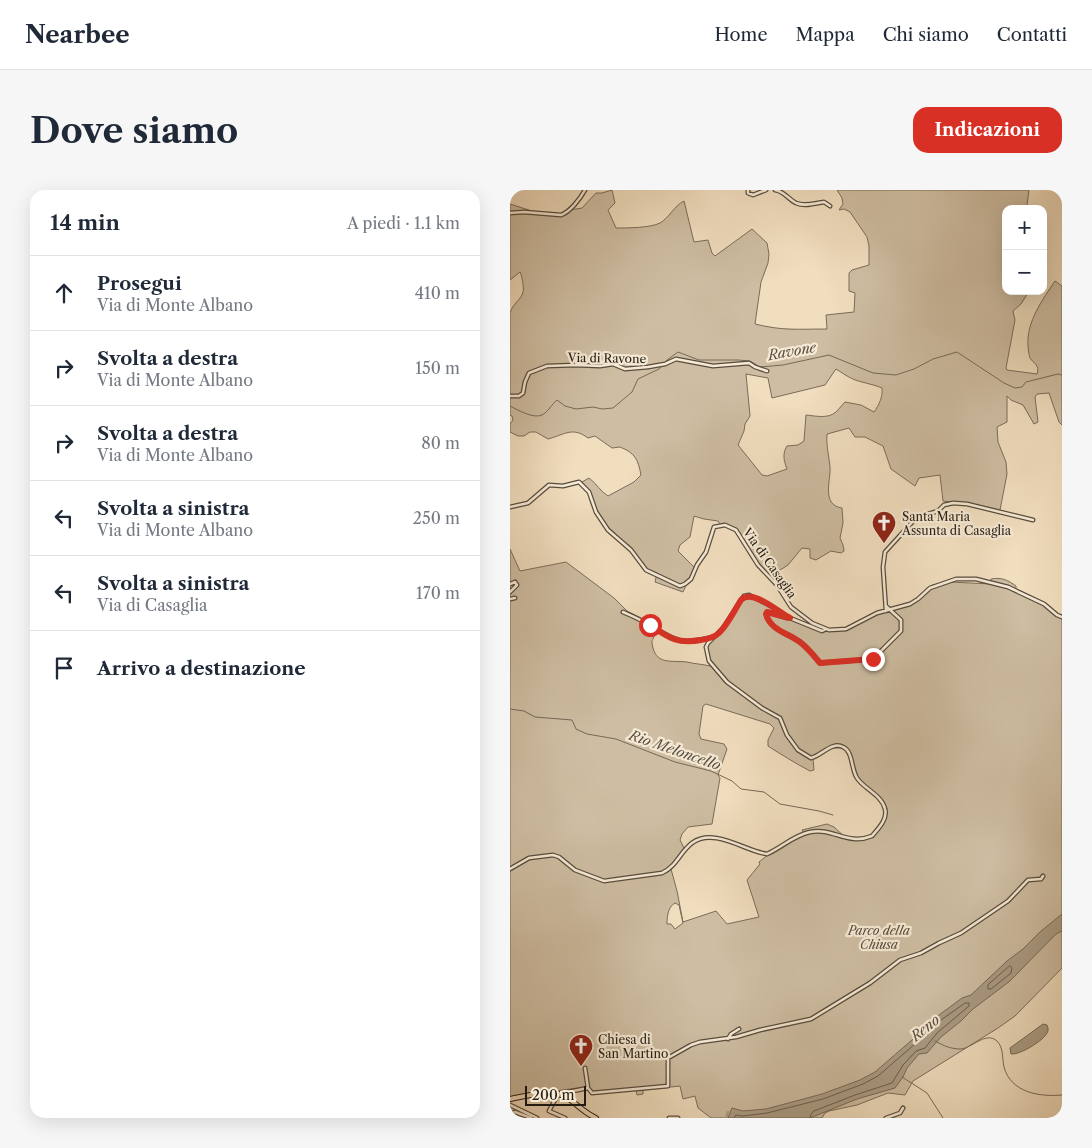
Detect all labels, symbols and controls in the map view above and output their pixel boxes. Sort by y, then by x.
text: Nearbee [25,20,130,49]
text: Home [715,24,767,46]
text: Mappa [795,24,855,46]
text: Chi siamo [883,24,969,46]
text: Contatti [997,24,1067,46]
button: Indicazioni [913,107,1062,153]
text: Dove siamo [30,109,238,152]
map controls [1002,205,1047,295]
button: + [1002,205,1047,250]
text: 14 min [50,210,120,235]
text: A piedi · 1.1 km [347,213,460,233]
button: − [1002,250,1047,295]
text: Prosegui [97,272,182,295]
icon: ahead [50,279,78,307]
text: 410 m [415,283,460,303]
text: Via di Monte Albano [97,295,253,315]
water label: Ravone [766,338,819,364]
text: Svolta a destra [97,347,238,370]
street label: Via di Ravone [567,350,647,366]
icon: right [50,354,78,382]
text: 150 m [415,358,460,378]
text: Via di Monte Albano [97,370,253,390]
text: Svolta a destra [97,422,238,445]
icon: right [50,429,78,457]
text: 80 m [421,433,460,453]
text: Via di Monte Albano [97,445,253,465]
text: Svolta a sinistra [97,497,250,520]
icon: left [50,504,78,532]
text: 250 m [413,508,460,528]
place label: Santa Maria Assunta di Casaglia [901,509,1012,538]
church icon: Santa Maria Assunta di Casaglia [871,510,897,544]
text: Via di Monte Albano [97,520,253,540]
street label: Via di Casaglia [740,524,800,602]
text: Svolta a sinistra [97,572,250,595]
icon: left [50,579,78,607]
text: 170 m [416,583,460,603]
text: Via di Casaglia [97,595,208,615]
route start [639,614,662,637]
route end [862,648,885,671]
icon: arrive [50,654,78,682]
text: Arrivo a destinazione [97,657,306,680]
water label: Rio Meloncello [626,726,723,774]
park label: Parco della Chiusa [847,923,910,952]
water label: Reno [906,1011,943,1046]
place label: Chiesa di San Martino [598,1032,668,1061]
church icon: Chiesa di San Martino [568,1033,594,1067]
scale bar [525,1083,586,1106]
text: 200 m [532,1086,575,1104]

